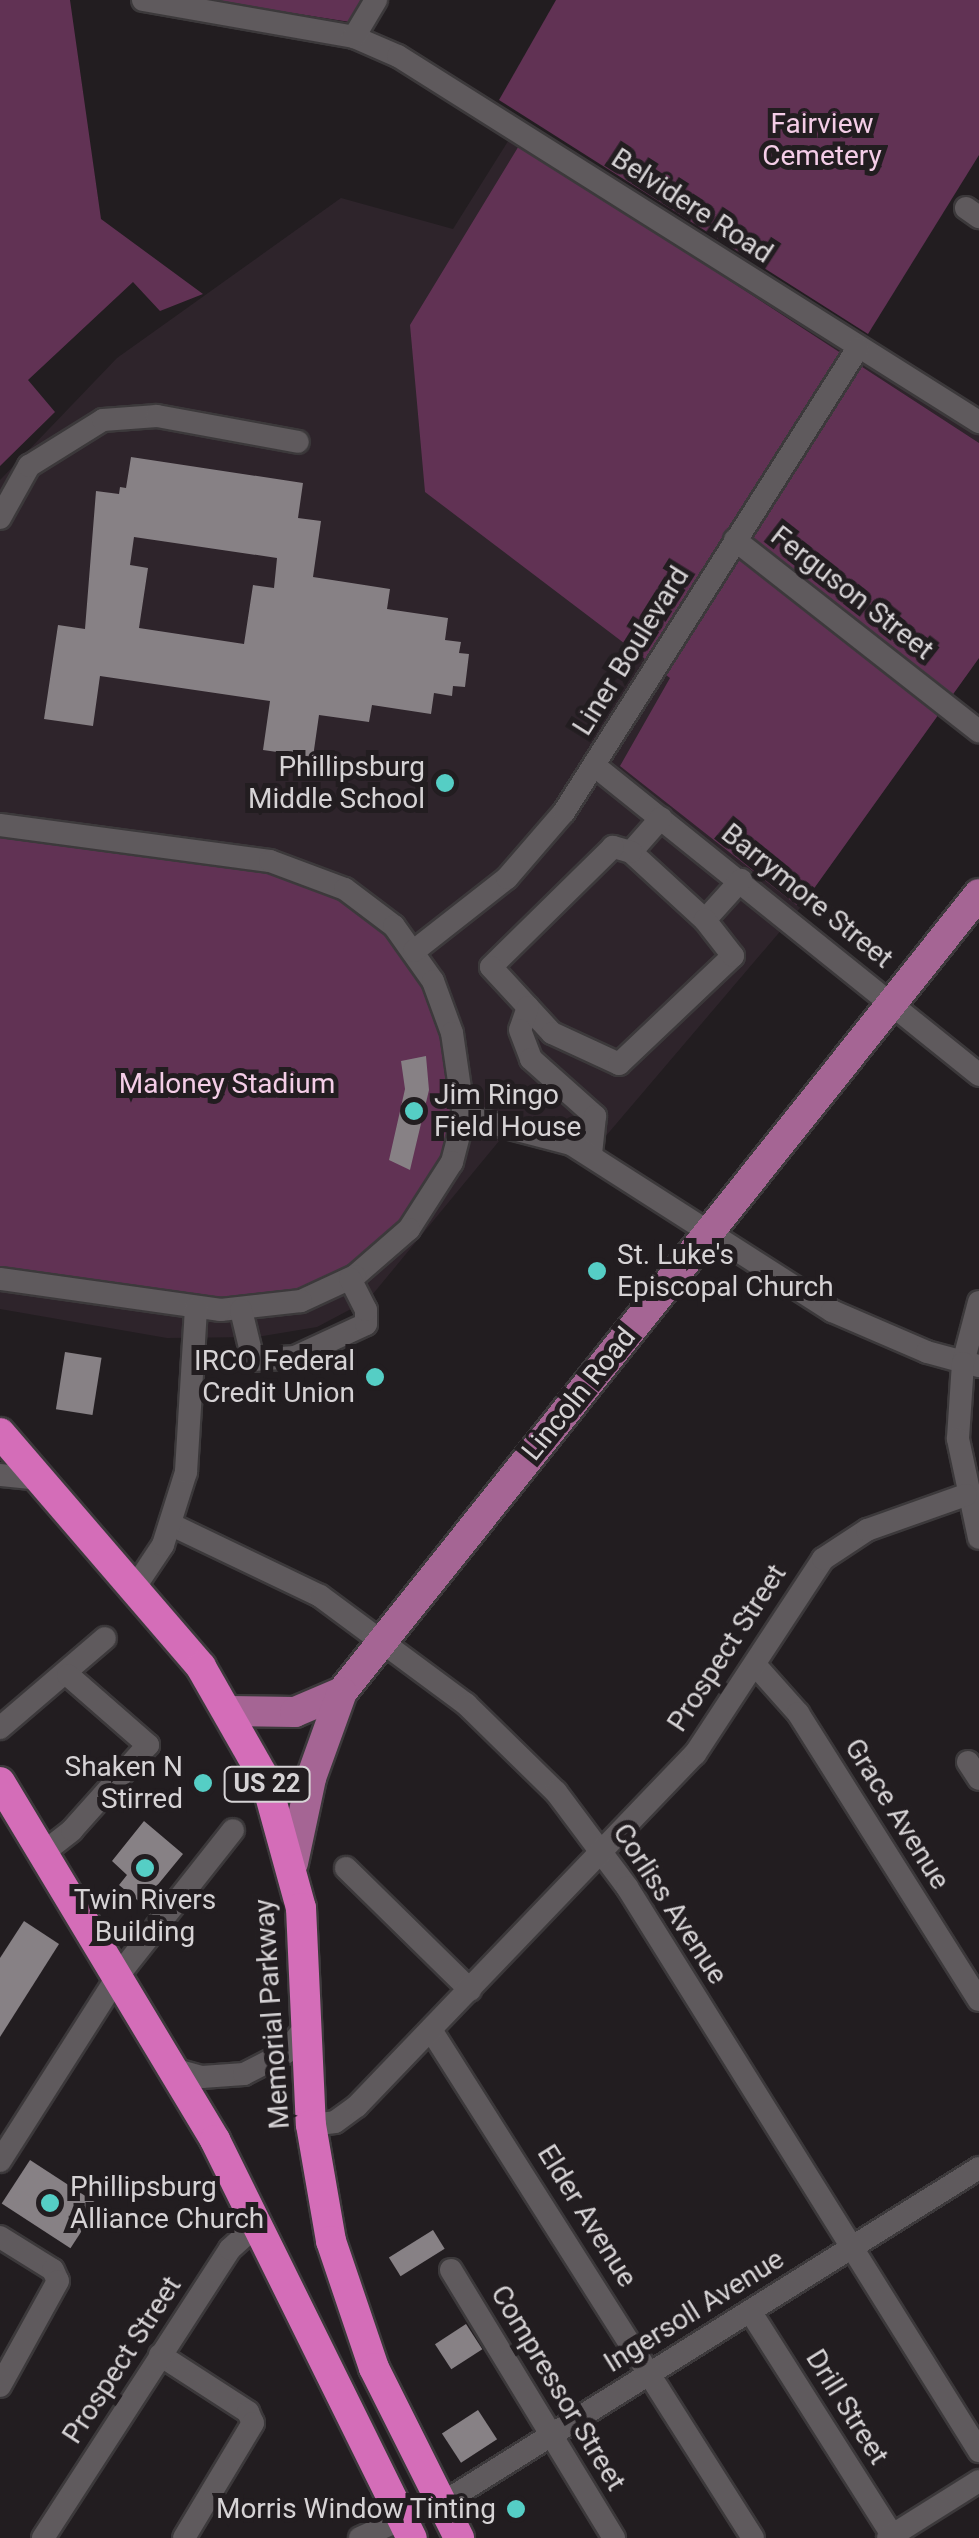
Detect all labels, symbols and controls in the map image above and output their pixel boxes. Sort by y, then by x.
park label: Fairview Cemetery [762,107,882,173]
street label: Belvidere Road [605,141,779,271]
street label: Ferguson Street [764,519,940,667]
street label: Liner Boulevard [566,560,696,742]
place label: Phillipsburg Middle School [248,750,425,816]
marker: Phillipsburg Middle School [434,772,456,794]
street label: Barrymore Street [715,817,899,975]
park label: Maloney Stadium [119,1067,335,1101]
place label: Jim Ringo Field House [434,1078,581,1144]
marker: Jim Ringo Field House [403,1100,425,1122]
place label: St. Luke's Episcopal Church [617,1238,834,1304]
marker: St. Luke's Episcopal Church [586,1260,608,1282]
street label: Lincoln Road [515,1321,643,1467]
place label: IRCO Federal Credit Union [194,1344,355,1410]
marker: IRCO Federal Credit Union [364,1366,386,1388]
street label: Prospect Street [660,1558,794,1738]
street label: Grace Avenue [837,1732,957,1896]
place label: Shaken N Stirred [65,1750,183,1816]
road number: US 22 [222,1764,312,1804]
marker: Shaken N Stirred [192,1772,214,1794]
street label: Corliss Avenue [606,1817,734,1991]
marker: Twin Rivers Building [134,1857,156,1879]
place label: Twin Rivers Building [74,1883,216,1949]
street label: Memorial Parkway [247,1898,297,2130]
street label: Elder Avenue [530,2139,644,2293]
place label: Phillipsburg Alliance Church [70,2170,264,2236]
marker: Phillipsburg Alliance Church [39,2192,61,2214]
street label: Ingersoll Avenue [598,2242,790,2380]
street label: Prospect Street [55,2270,189,2450]
street label: Compressor Street [483,2279,633,2497]
street label: Drill Street [799,2343,895,2471]
place label: Morris Window Tinting [215,2492,496,2526]
marker: Morris Window Tinting [505,2498,527,2520]

